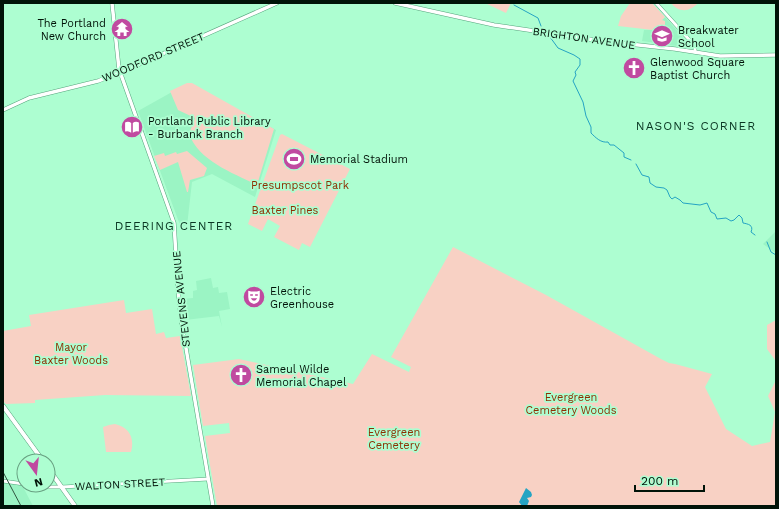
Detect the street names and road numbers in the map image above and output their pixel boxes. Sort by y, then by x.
street label: BRIGHTON AVENUE [532,25,636,52]
street label: WOODFORD STREET [100,30,207,85]
street label: STEVENS AVENUE [170,250,193,348]
street label: WALTON STREET [75,476,166,493]

